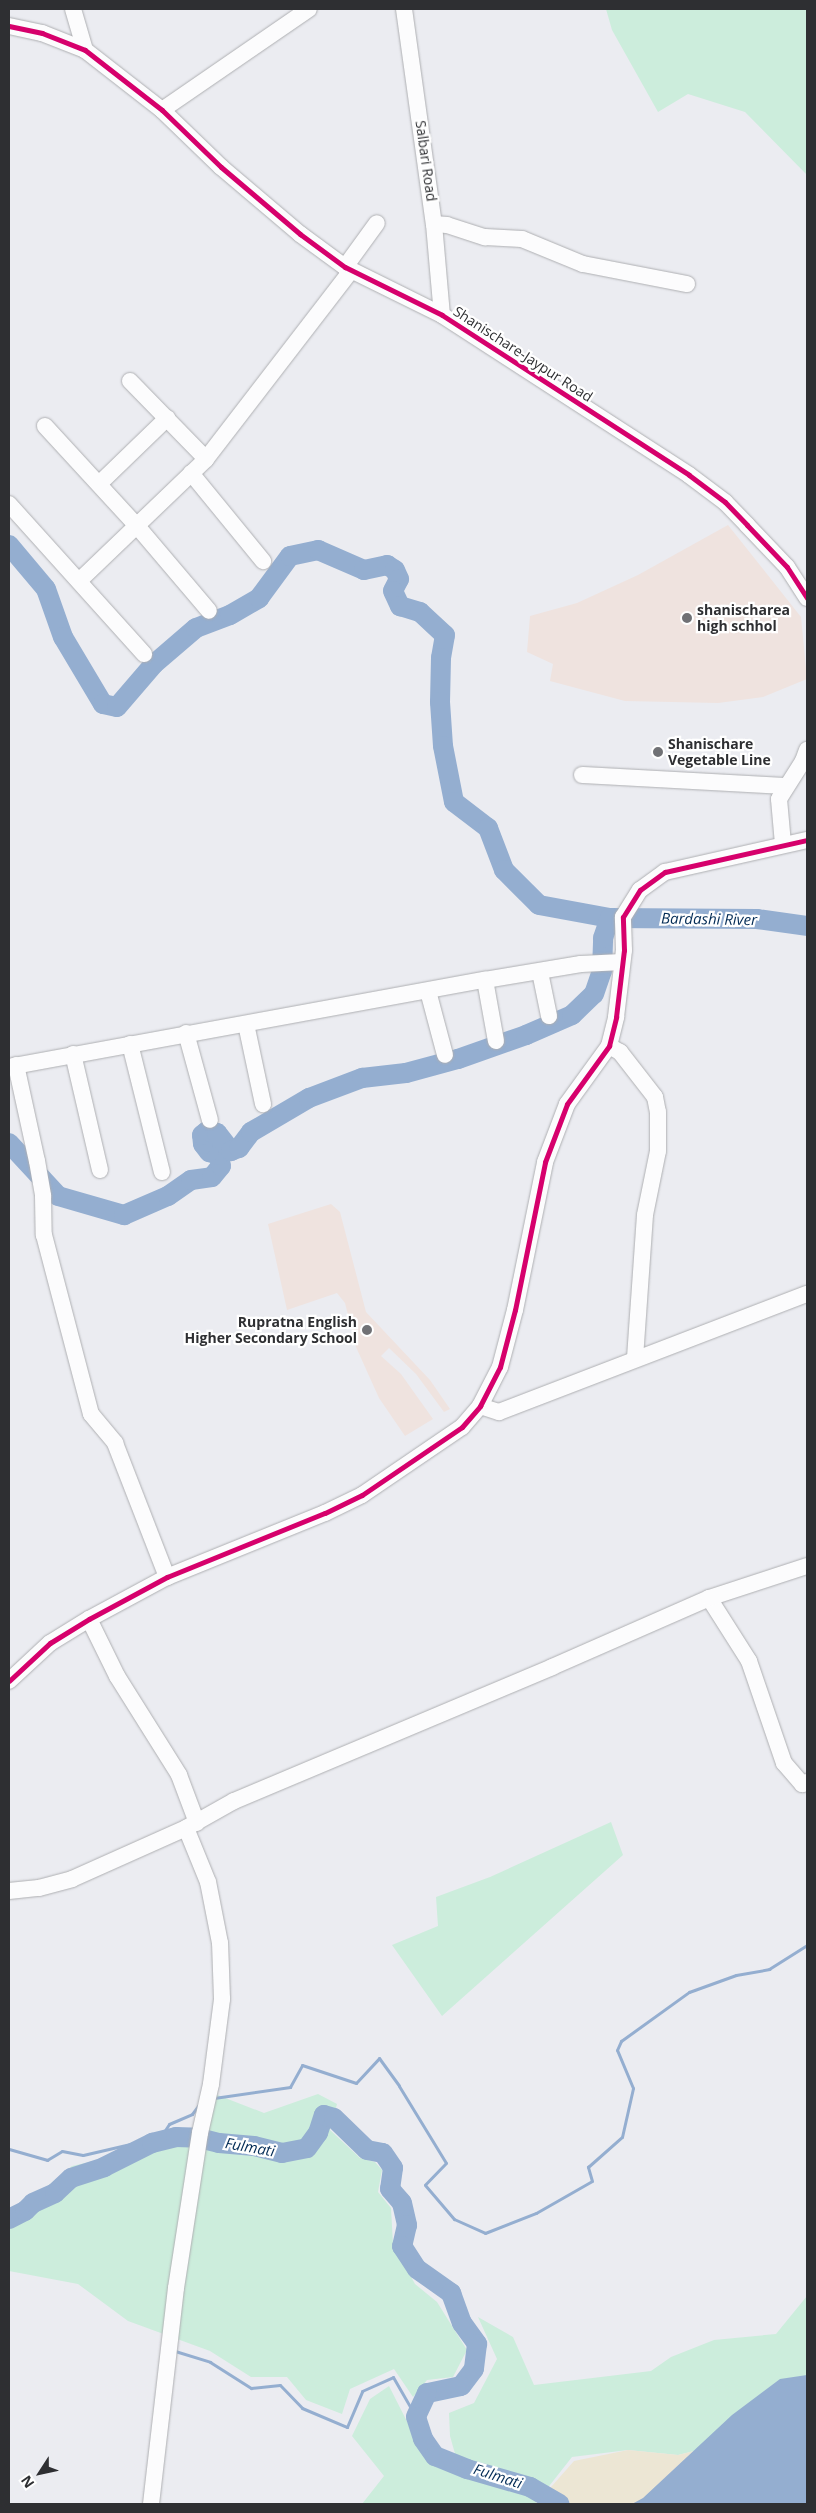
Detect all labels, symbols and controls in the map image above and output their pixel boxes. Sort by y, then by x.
street label: Salbari Road [412,119,440,203]
street label: Shanischare-Jaypur Road [450,303,596,405]
place label: shanischarea high schhol [697,602,790,634]
marker: shanischarea high schhol [681,612,693,624]
place label: Shanischare Vegetable Line [668,736,771,769]
marker: Shanischare Vegetable Line [652,746,664,758]
water label: Bardashi River [661,909,757,929]
place label: Rupratna English Higher Secondary School [185,1314,357,1346]
marker: Rupratna English Higher Secondary School [361,1324,373,1336]
water label: Fulmati [224,2134,276,2160]
north arrow [15,2448,65,2498]
water label: Fulmati [471,2460,525,2492]
text: N [16,2472,38,2492]

